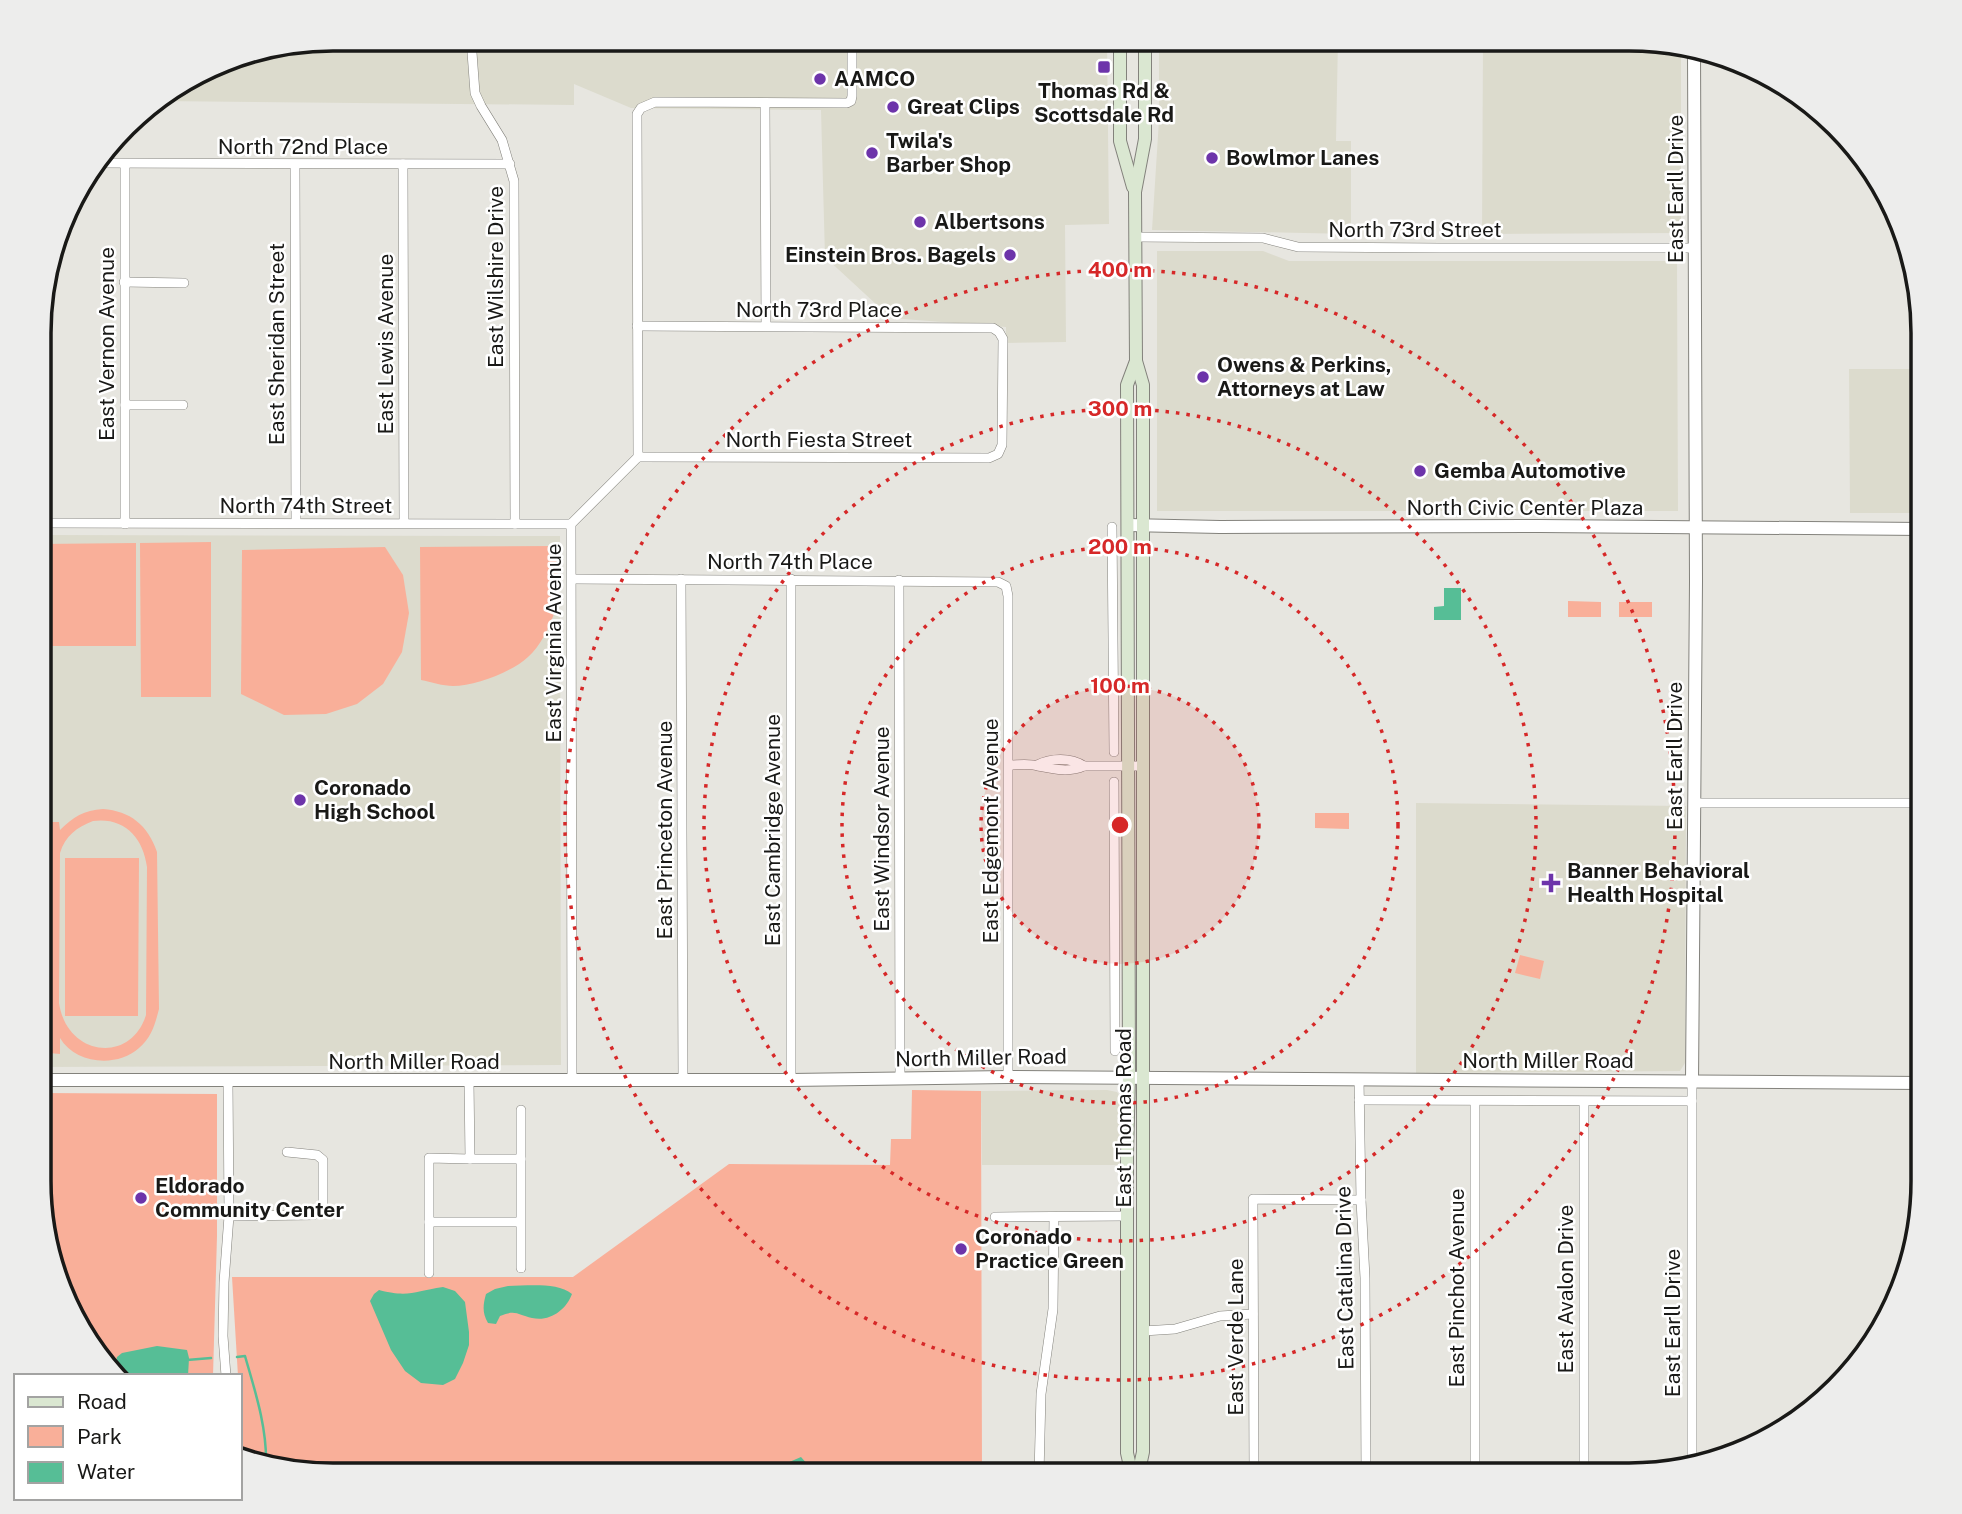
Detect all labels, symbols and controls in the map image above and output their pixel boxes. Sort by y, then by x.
marker: Thomas Rd & Scottsdale Rd [1096,59,1112,75]
place label: AAMCO [834,66,915,91]
marker: AAMCO [812,71,828,87]
place label: Thomas Rd & Scottsdale Rd [1034,78,1174,127]
place label: Great Clips [907,94,1020,119]
marker: Great Clips [885,99,901,115]
street label: East Earll Drive [1663,115,1688,263]
place label: Twila's Barber Shop [886,128,1011,177]
street label: North 72nd Place [218,134,388,159]
marker: Twila's Barber Shop [864,145,880,161]
place label: Bowlmor Lanes [1226,145,1379,170]
marker: Bowlmor Lanes [1204,150,1220,166]
street label: East Wilshire Drive [483,186,508,368]
place label: Albertsons [934,209,1045,234]
marker: Albertsons [912,214,928,230]
street label: North 73rd Street [1328,217,1502,242]
place label: Einstein Bros. Bagels [785,242,996,267]
street label: East Sheridan Street [264,243,289,445]
street label: East Vernon Avenue [94,247,119,441]
marker: Einstein Bros. Bagels [1002,247,1018,263]
street label: East Lewis Avenue [373,254,398,434]
text: 400 m [1088,257,1152,282]
street label: North 73rd Place [736,297,902,322]
place label: Owens & Perkins, Attorneys at Law [1217,352,1392,401]
marker: Owens & Perkins, Attorneys at Law [1195,369,1211,385]
text: 300 m [1088,396,1152,421]
street label: North Fiesta Street [726,427,912,452]
place label: Gemba Automotive [1434,458,1626,483]
marker: Gemba Automotive [1412,463,1428,479]
street label: North 74th Street [220,493,392,518]
street label: North Civic Center Plaza [1407,495,1643,520]
text: 200 m [1088,534,1152,559]
street label: East Virginia Avenue [541,543,566,743]
street label: North 74th Place [707,549,873,574]
text: 100 m [1090,673,1150,698]
street label: East Earll Drive [1662,682,1687,830]
street label: East Cambridge Avenue [760,714,785,946]
street label: East Edgemont Avenue [978,718,1003,944]
street label: East Princeton Avenue [652,721,677,939]
street label: East Windsor Avenue [869,726,894,932]
place label: Coronado High School [314,775,436,824]
marker: Coronado High School [292,792,308,808]
centre of rings [1108,813,1132,837]
place label: Banner Behavioral Health Hospital [1567,858,1750,907]
marker: Banner Behavioral Health Hospital [1541,873,1561,893]
street label: East Thomas Road [1111,1028,1136,1208]
street label: North Miller Road [895,1044,1067,1071]
street label: North Miller Road [1462,1048,1634,1073]
street label: North Miller Road [328,1049,500,1074]
place label: Eldorado Community Center [155,1173,344,1222]
street label: East Catalina Drive [1330,1186,1359,1370]
street label: East Pinchot Avenue [1444,1188,1469,1388]
marker: Eldorado Community Center [133,1190,149,1206]
street label: East Avalon Drive [1553,1205,1578,1373]
place label: Coronado Practice Green [975,1224,1124,1273]
marker: Coronado Practice Green [953,1241,969,1257]
street label: East Earll Drive [1660,1249,1685,1397]
street label: East Verde Lane [1223,1258,1248,1416]
legend [14,1374,242,1500]
text: Road [77,1389,127,1414]
text: Park [77,1424,122,1449]
text: Water [77,1459,135,1484]

